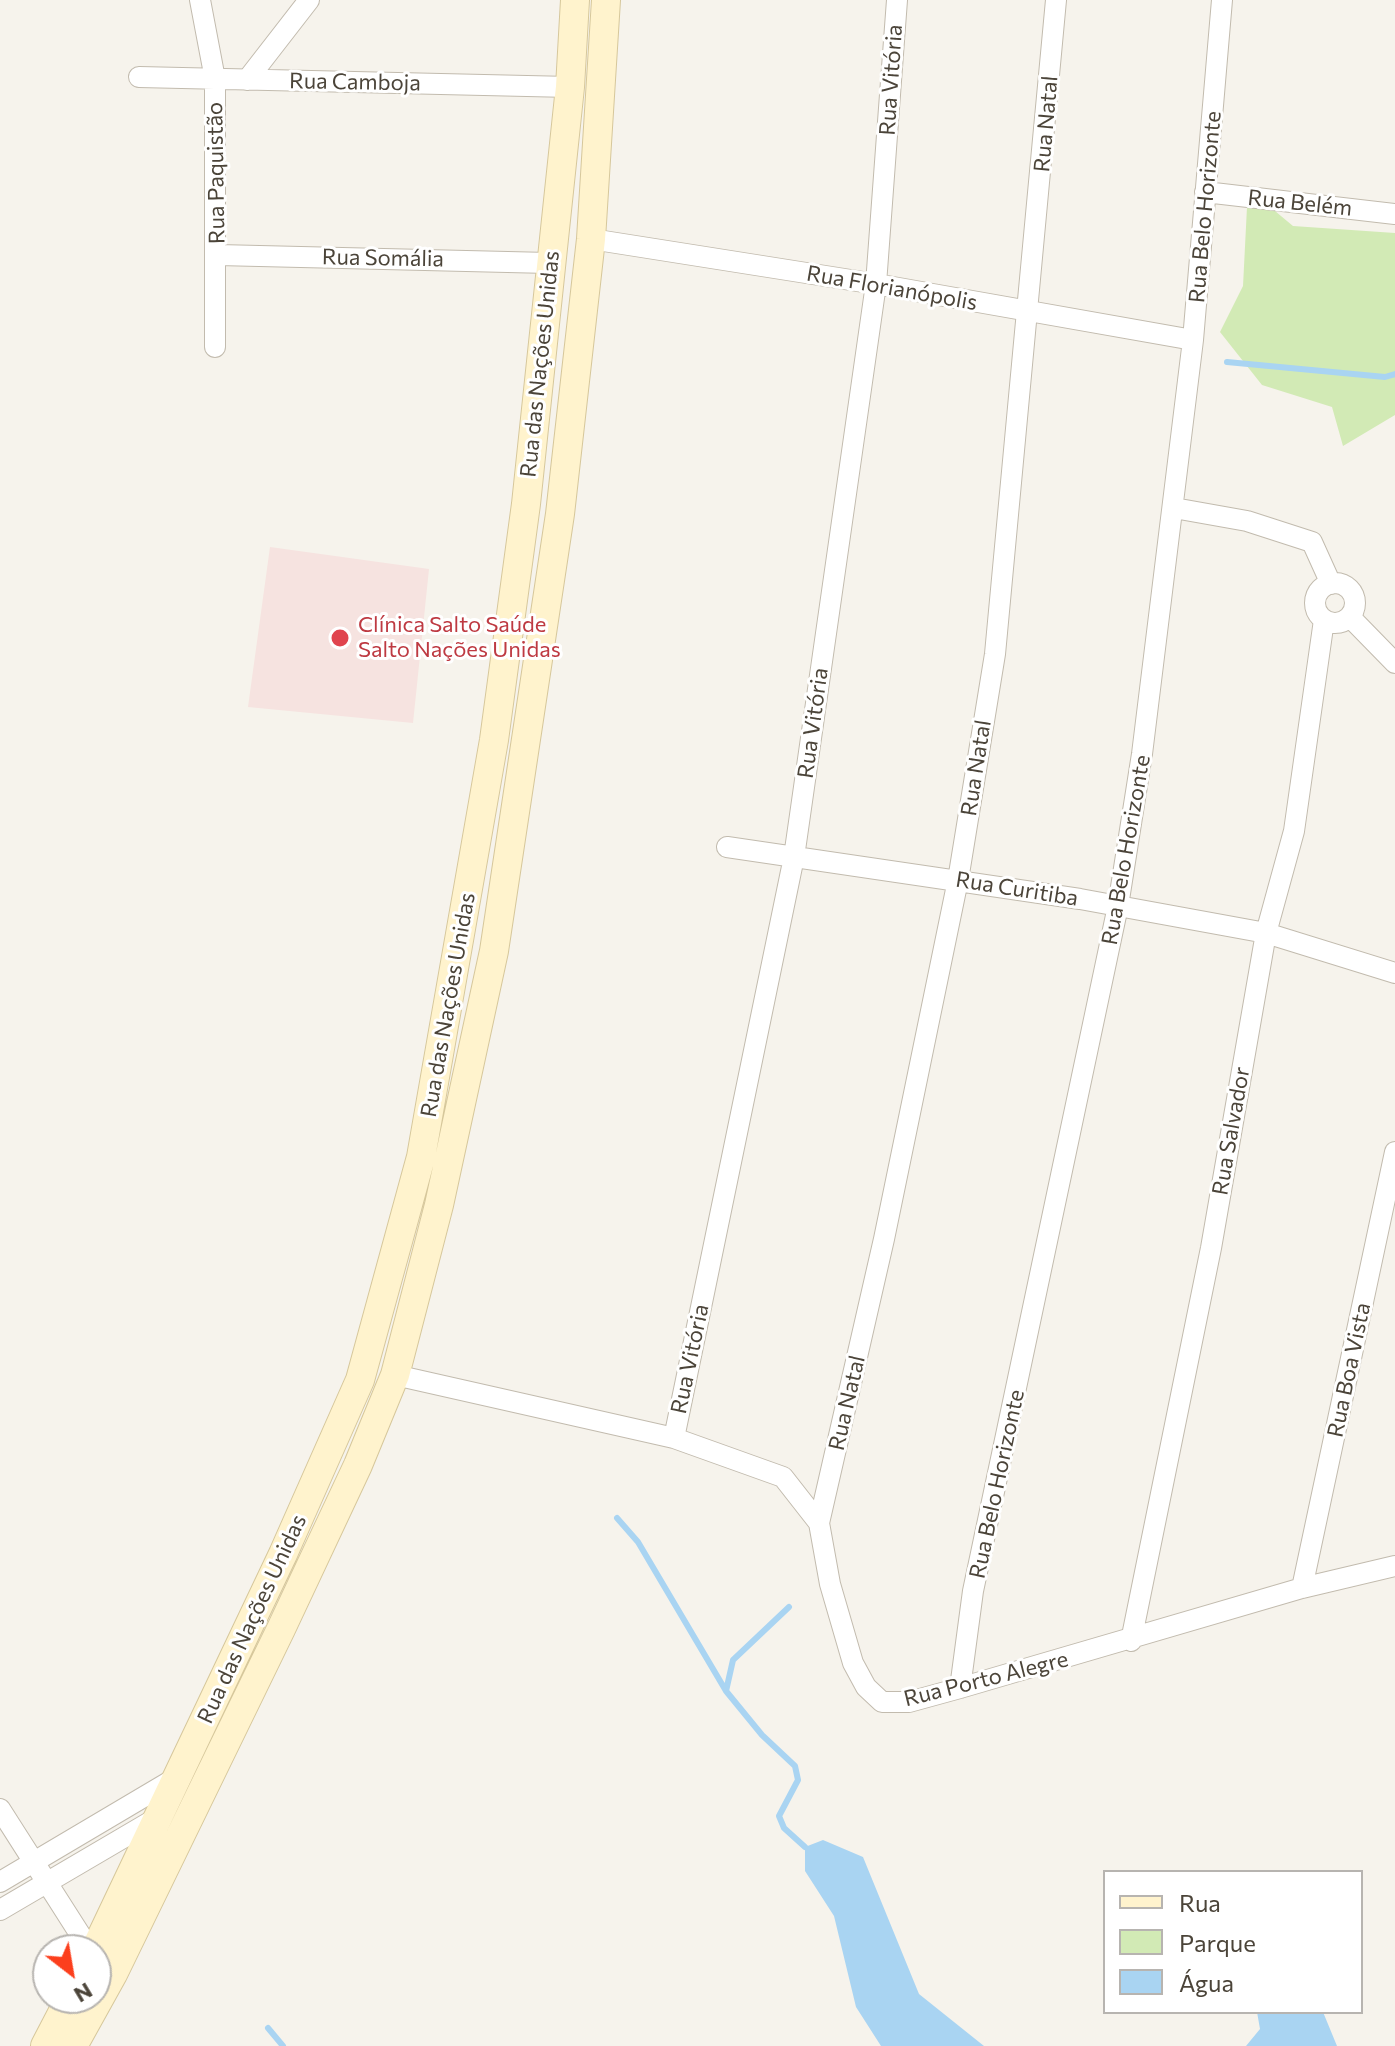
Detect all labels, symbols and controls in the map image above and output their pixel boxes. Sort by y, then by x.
street label: Rua Vitória [874,24,908,136]
street label: Rua Camboja [289,68,421,96]
street label: Rua Natal [1029,75,1063,173]
street label: Rua Paquistão [202,102,230,244]
street label: Rua Belo Horizonte [1183,110,1227,304]
street label: Rua Belém [1246,184,1354,222]
street label: Rua Somália [322,244,444,272]
street label: Rua das Nações Unidas [515,249,565,479]
street label: Rua Florianópolis [804,260,980,316]
place label: Clínica Salto Saúde Salto Nações Unidas [358,612,561,664]
marker: Clínica Salto Saúde Salto Nações Unidas [329,627,351,649]
street label: Rua Vitória [792,666,834,780]
street label: Rua Natal [955,718,997,818]
street label: Rua Belo Horizonte [1096,753,1156,947]
street label: Rua Curitiba [954,866,1080,912]
street label: Rua das Nações Unidas [415,891,481,1119]
street label: Rua Salvador [1207,1065,1255,1197]
street label: Rua Boa Vista [1322,1300,1376,1440]
street label: Rua Vitória [666,1302,714,1416]
street label: Rua Natal [823,1353,871,1453]
street label: Rua Belo Horizonte [964,1387,1030,1581]
street label: Rua das Nações Unidas [192,1510,312,1728]
street label: Rua Porto Alegre [901,1646,1071,1712]
legend [1103,1870,1363,2014]
text: Rua [1179,1888,1221,1917]
text: Parque [1179,1928,1256,1957]
north arrow [32,1934,112,2014]
text: Água [1179,1968,1234,1997]
text: N [70,1977,98,2009]

